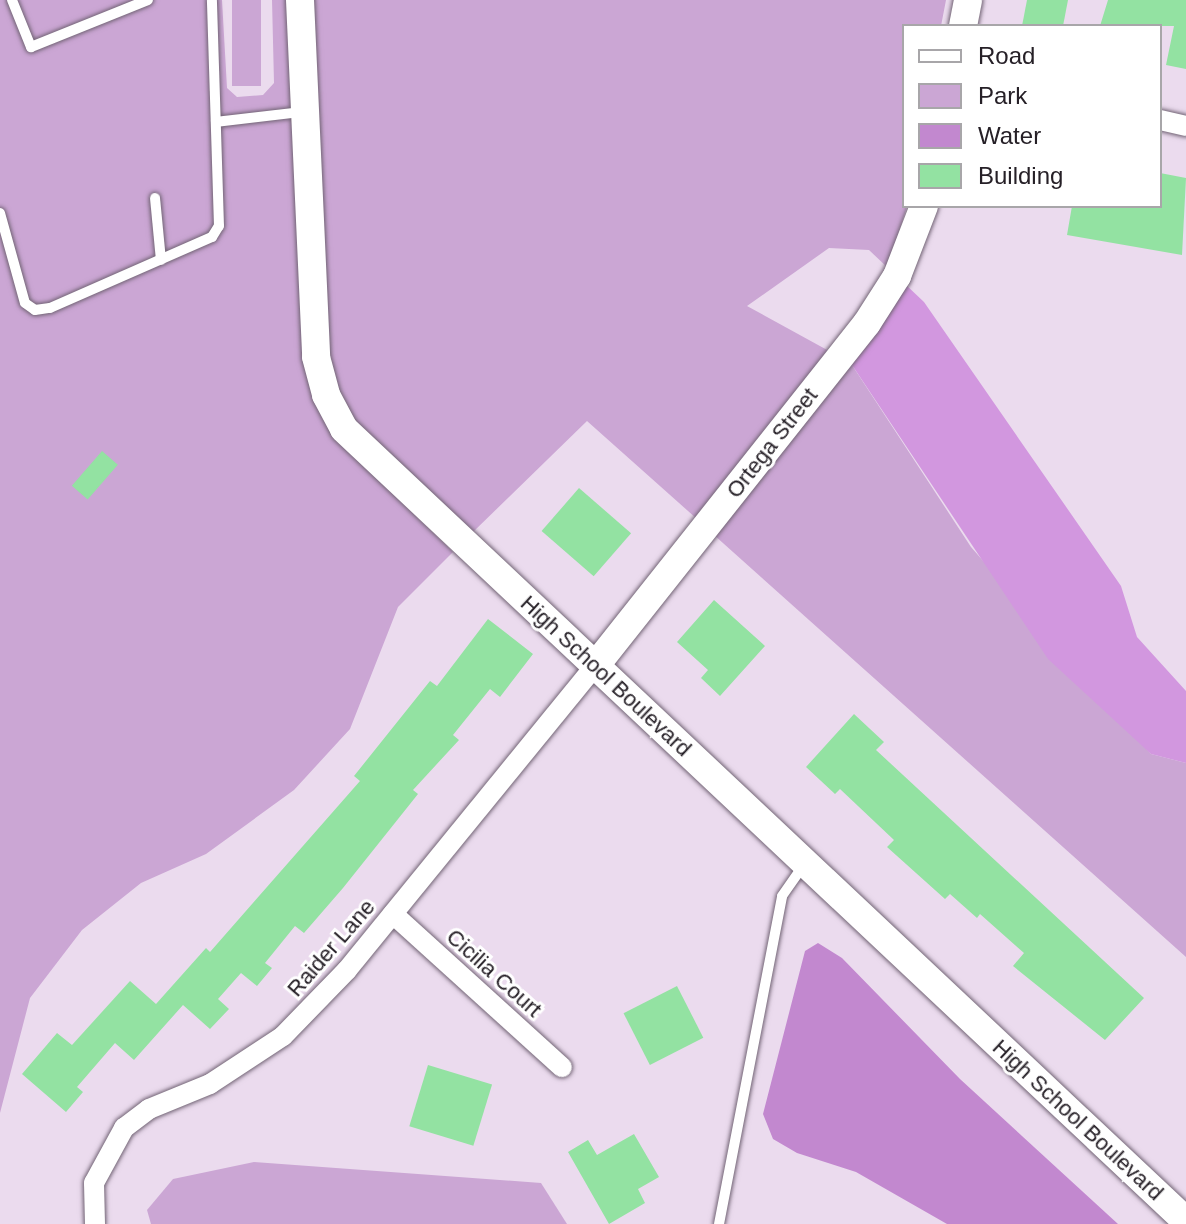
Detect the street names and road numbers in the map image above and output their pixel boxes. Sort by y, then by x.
street label: Ortega Street [721,383,823,503]
street label: High School Boulevard [515,590,697,762]
street label: Raider Lane [282,894,380,1002]
street label: Cicilia Court [441,924,547,1022]
street label: High School Boulevard [987,1034,1169,1206]

